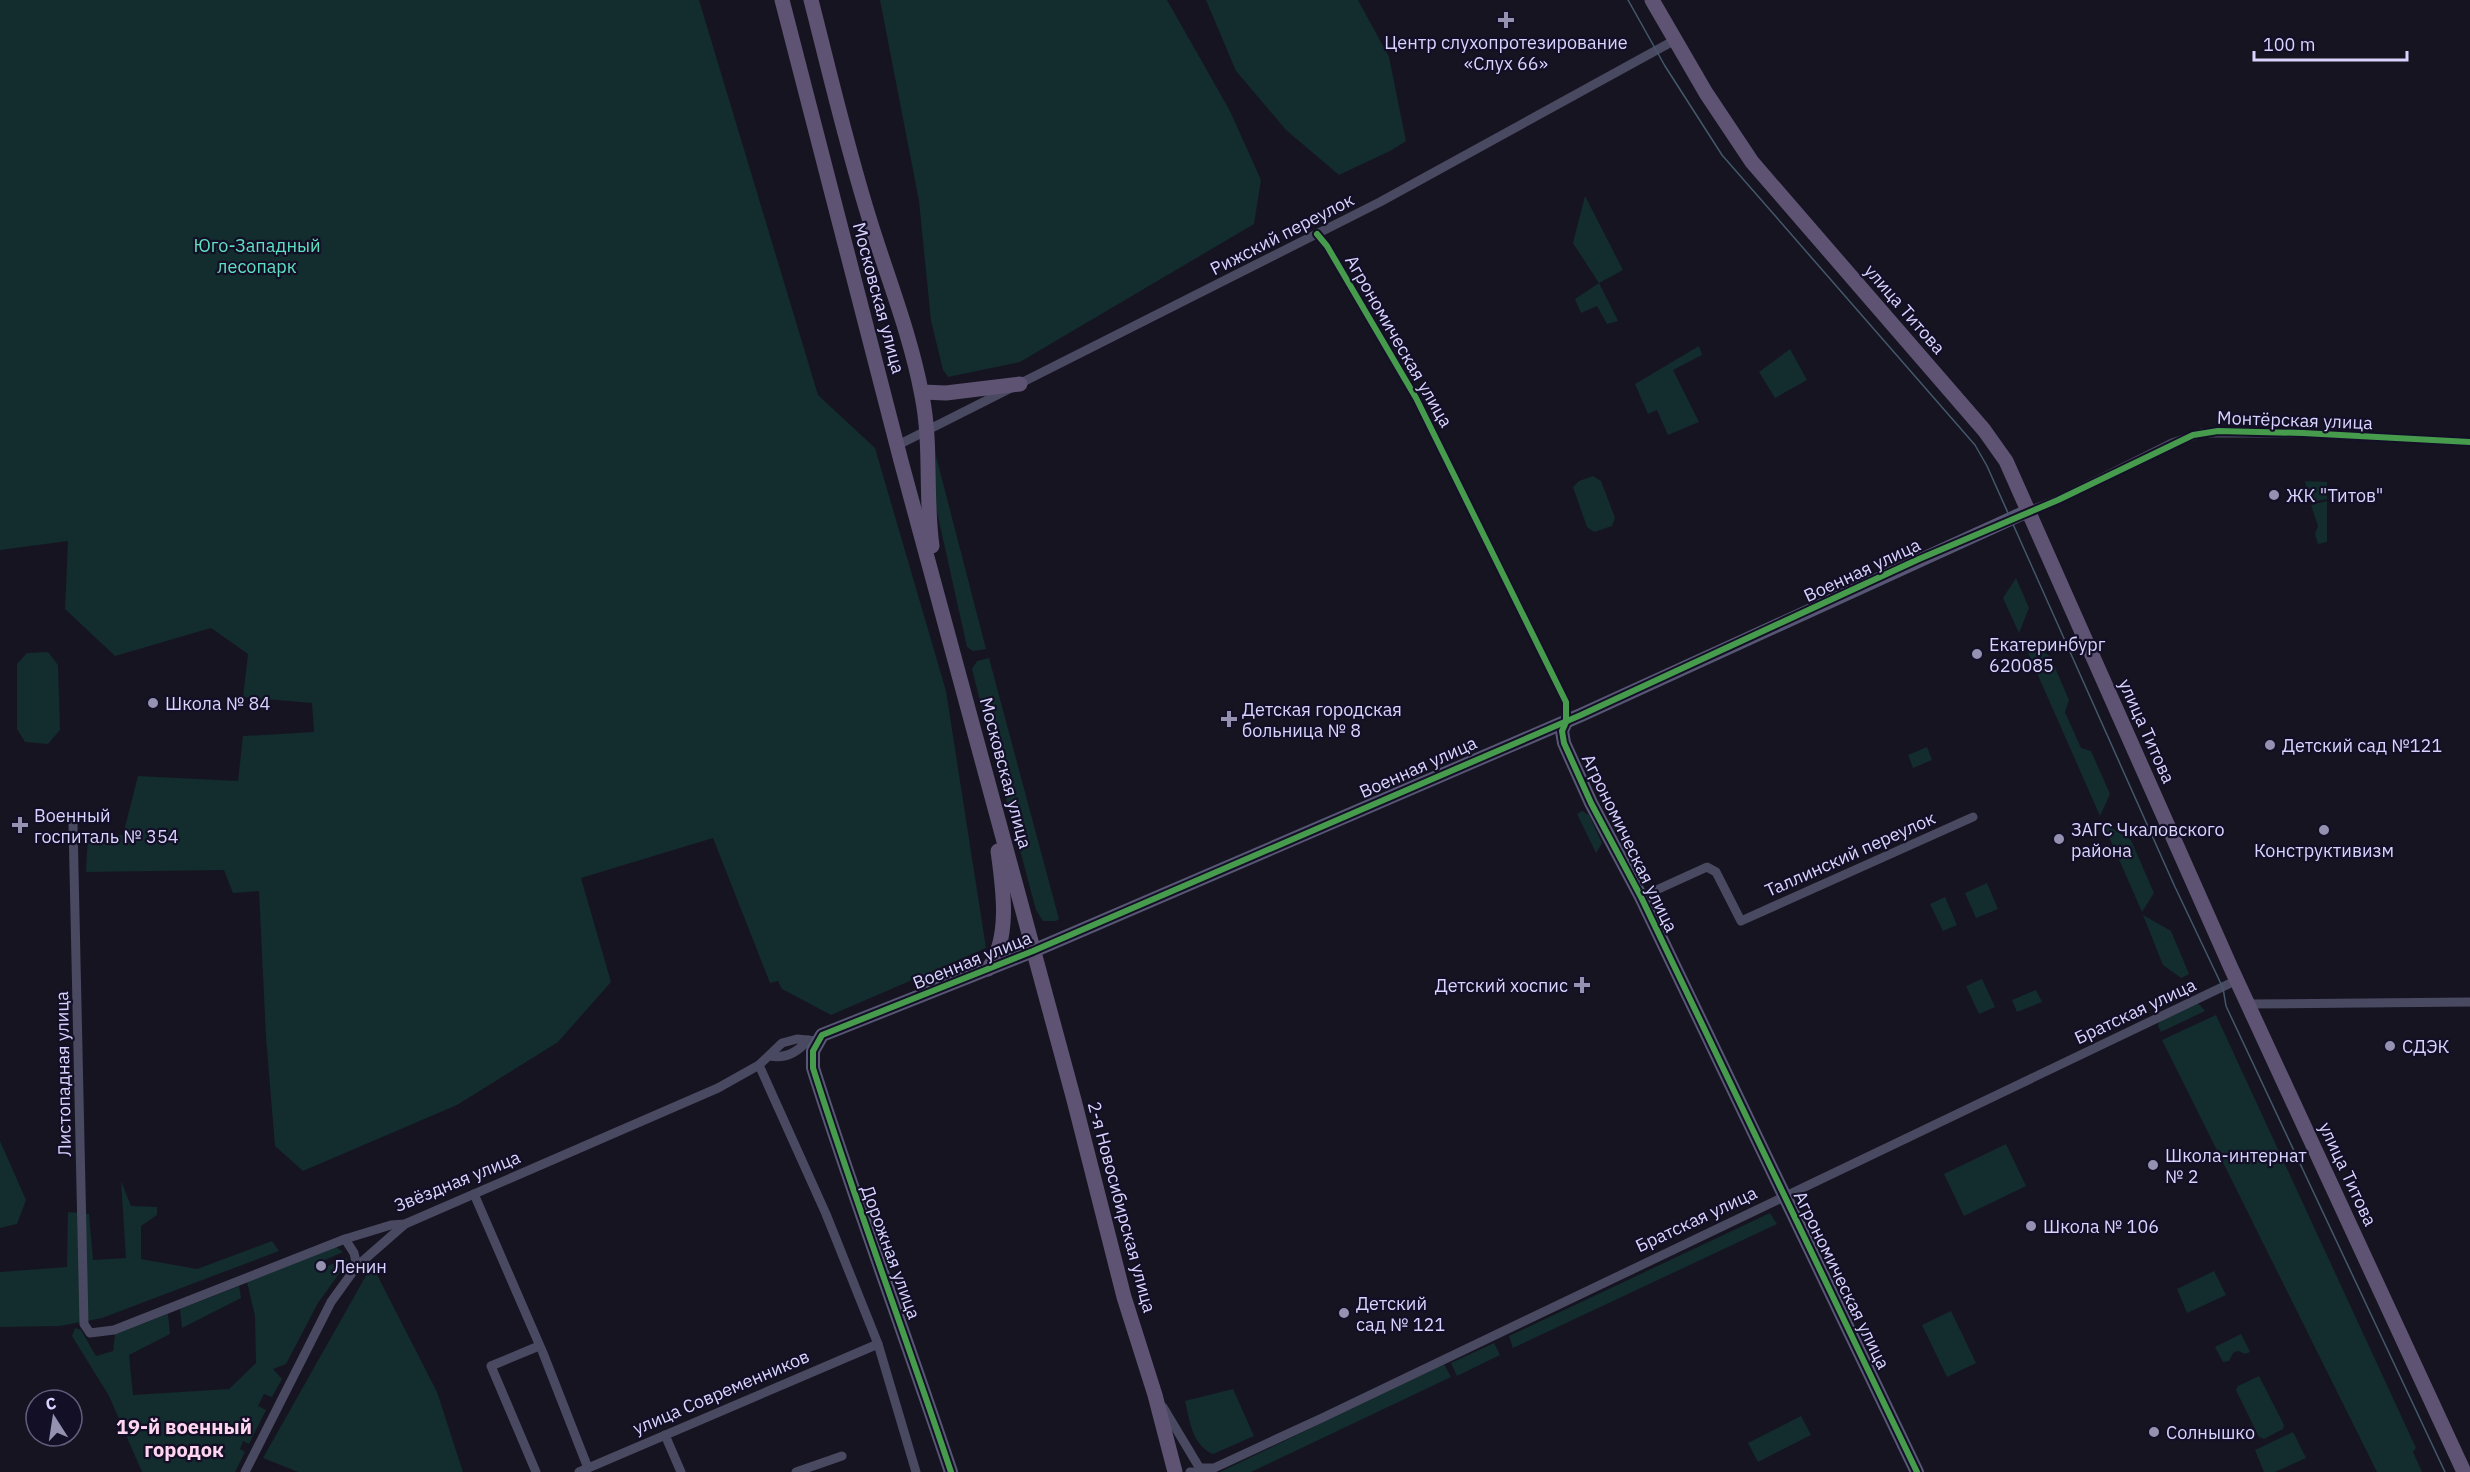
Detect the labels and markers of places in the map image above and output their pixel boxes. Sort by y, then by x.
marker: Центр слухопротезирование «Слух 66» [1497,11,1515,29]
place label: Центр слухопротезирование «Слух 66» [1384,31,1628,75]
place label: ЖК "Титов" [2286,484,2383,507]
marker: ЖК "Титов" [2267,488,2281,502]
place label: Екатеринбург 620085 [1989,633,2106,677]
marker: Екатеринбург 620085 [1970,647,1984,661]
place label: Школа № 84 [165,692,270,715]
marker: Школа № 84 [146,696,160,710]
place label: Детская городская больница № 8 [1242,698,1402,742]
marker: Детская городская больница № 8 [1220,710,1238,728]
place label: Детский сад №121 [2282,734,2442,757]
marker: Детский сад №121 [2263,738,2277,752]
place label: Военный госпиталь № 354 [34,804,179,848]
marker: Военный госпиталь № 354 [11,816,29,834]
place label: ЗАГС Чкаловского района [2071,818,2225,862]
marker: Конструктивизм [2317,823,2331,837]
marker: ЗАГС Чкаловского района [2052,832,2066,846]
place label: Конструктивизм [2254,839,2394,862]
place label: Детский хоспис [1435,974,1568,997]
marker: Детский хоспис [1573,976,1591,994]
place label: СДЭК [2402,1035,2450,1058]
marker: СДЭК [2383,1039,2397,1053]
place label: Школа-интернат № 2 [2165,1144,2307,1188]
marker: Школа-интернат № 2 [2146,1158,2160,1172]
place label: Школа № 106 [2043,1215,2159,1238]
marker: Школа № 106 [2024,1219,2038,1233]
place label: Ленин [333,1255,387,1278]
marker: Ленин [314,1259,328,1273]
place label: Детский сад № 121 [1356,1292,1445,1336]
marker: Детский сад № 121 [1337,1306,1351,1320]
place label: Солнышко [2166,1421,2255,1444]
marker: Солнышко [2147,1425,2161,1439]

